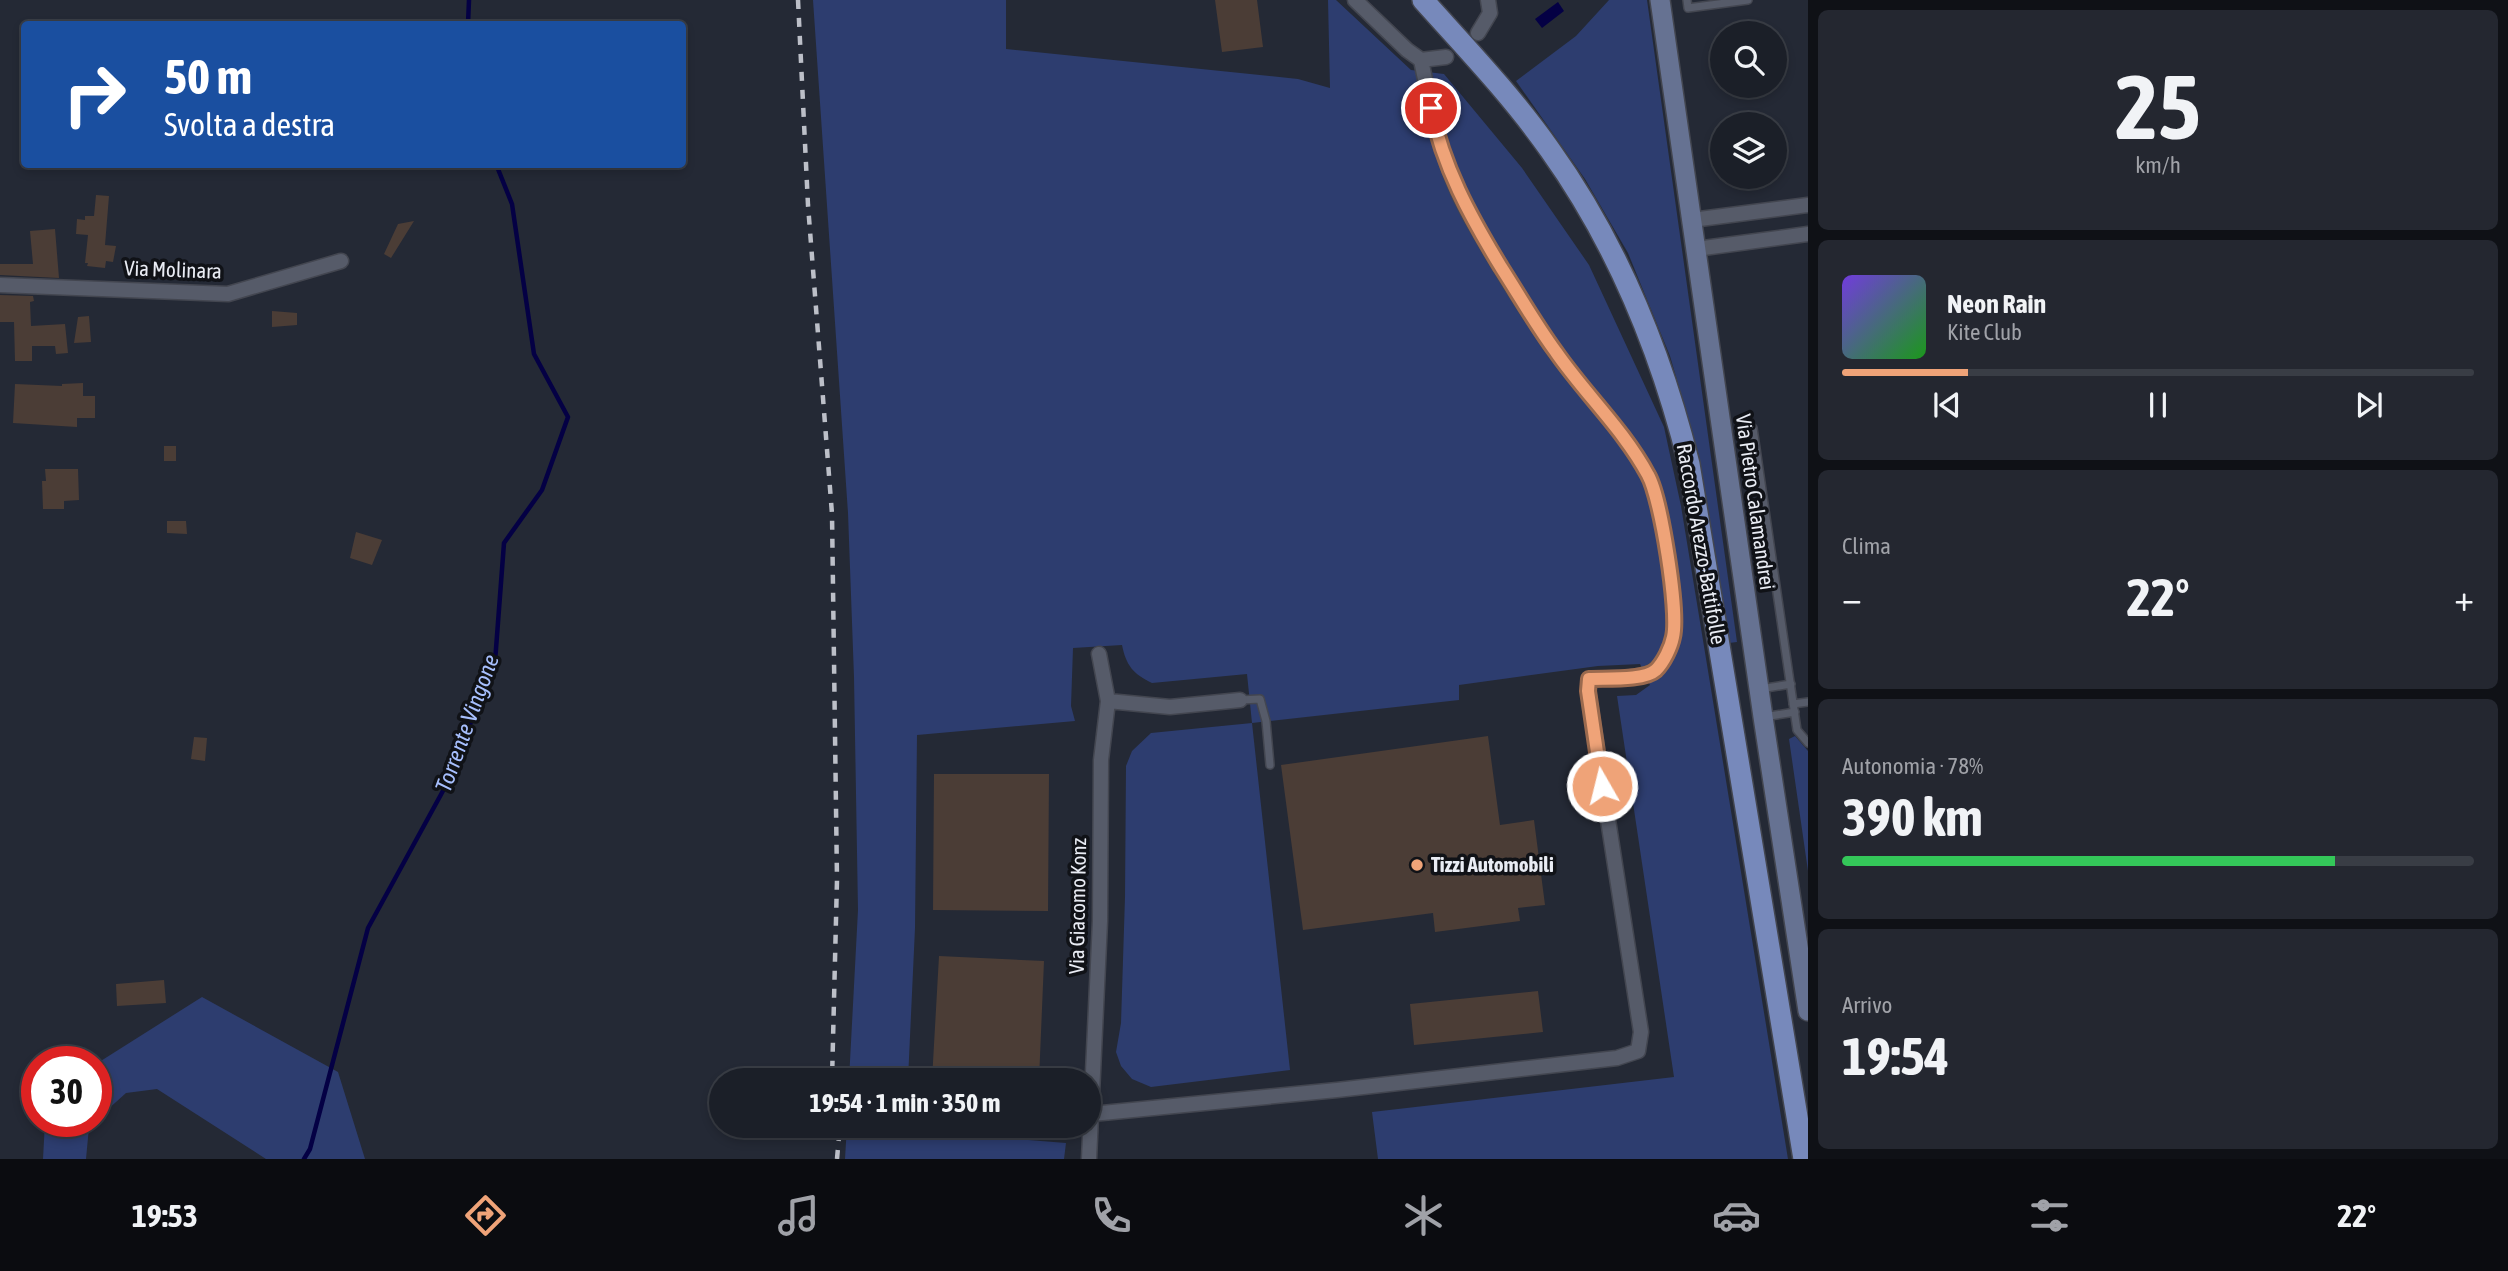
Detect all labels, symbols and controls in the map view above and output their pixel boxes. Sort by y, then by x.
map controls [1710,21,1787,189]
button: search [1710,21,1787,98]
text: 50 m [164,48,252,104]
icon: right [49,49,140,140]
text: 25 [2115,54,2201,158]
pin [1401,78,1461,138]
icon: arrive [1412,89,1450,127]
text: Svolta a destra [164,106,335,143]
button: layers [1710,112,1787,189]
text: km/h [2135,152,2181,178]
street label: Via Molinara [124,255,222,283]
text: Neon Rain [1947,289,2046,319]
text: Kite Club [1947,319,2022,345]
icon: previous [1928,386,1966,424]
icon: pause [2139,386,2177,424]
icon: next [2350,386,2388,424]
street label: Via Pietro Calamandrei [1732,412,1780,591]
street label: Raccordo Arezzo-Battifolle [1673,442,1731,646]
text: Clima [1842,533,1891,559]
text: 22° [2126,567,2190,627]
text: − [1842,576,1862,619]
text: + [2454,576,2474,619]
water label: Torrente Vingone [430,651,504,795]
position arrow [1565,749,1639,823]
text: Autonomia · 78% [1842,753,1983,779]
text: 390 km [1842,787,1983,847]
street label: Via Giacomo Konz [1064,837,1090,974]
place label: Tizzi Automobili [1431,852,1554,876]
marker: Tizzi Automobili [1409,857,1425,873]
text: Arrivo [1842,992,1892,1018]
text: 19:54 [1842,1026,1949,1086]
speed limit sign: 30 [21,1046,112,1137]
text: 19:54 · 1 min · 350 m [810,1088,1000,1118]
icon: directions [461,1191,510,1240]
icon: music [774,1191,823,1240]
icon: phone [1087,1191,1136,1240]
icon: climate [1399,1191,1448,1240]
icon: car [1712,1191,1761,1240]
icon: filters [2025,1191,2074,1240]
text: 19:53 [132,1197,198,1234]
text: 22° [2337,1197,2376,1234]

